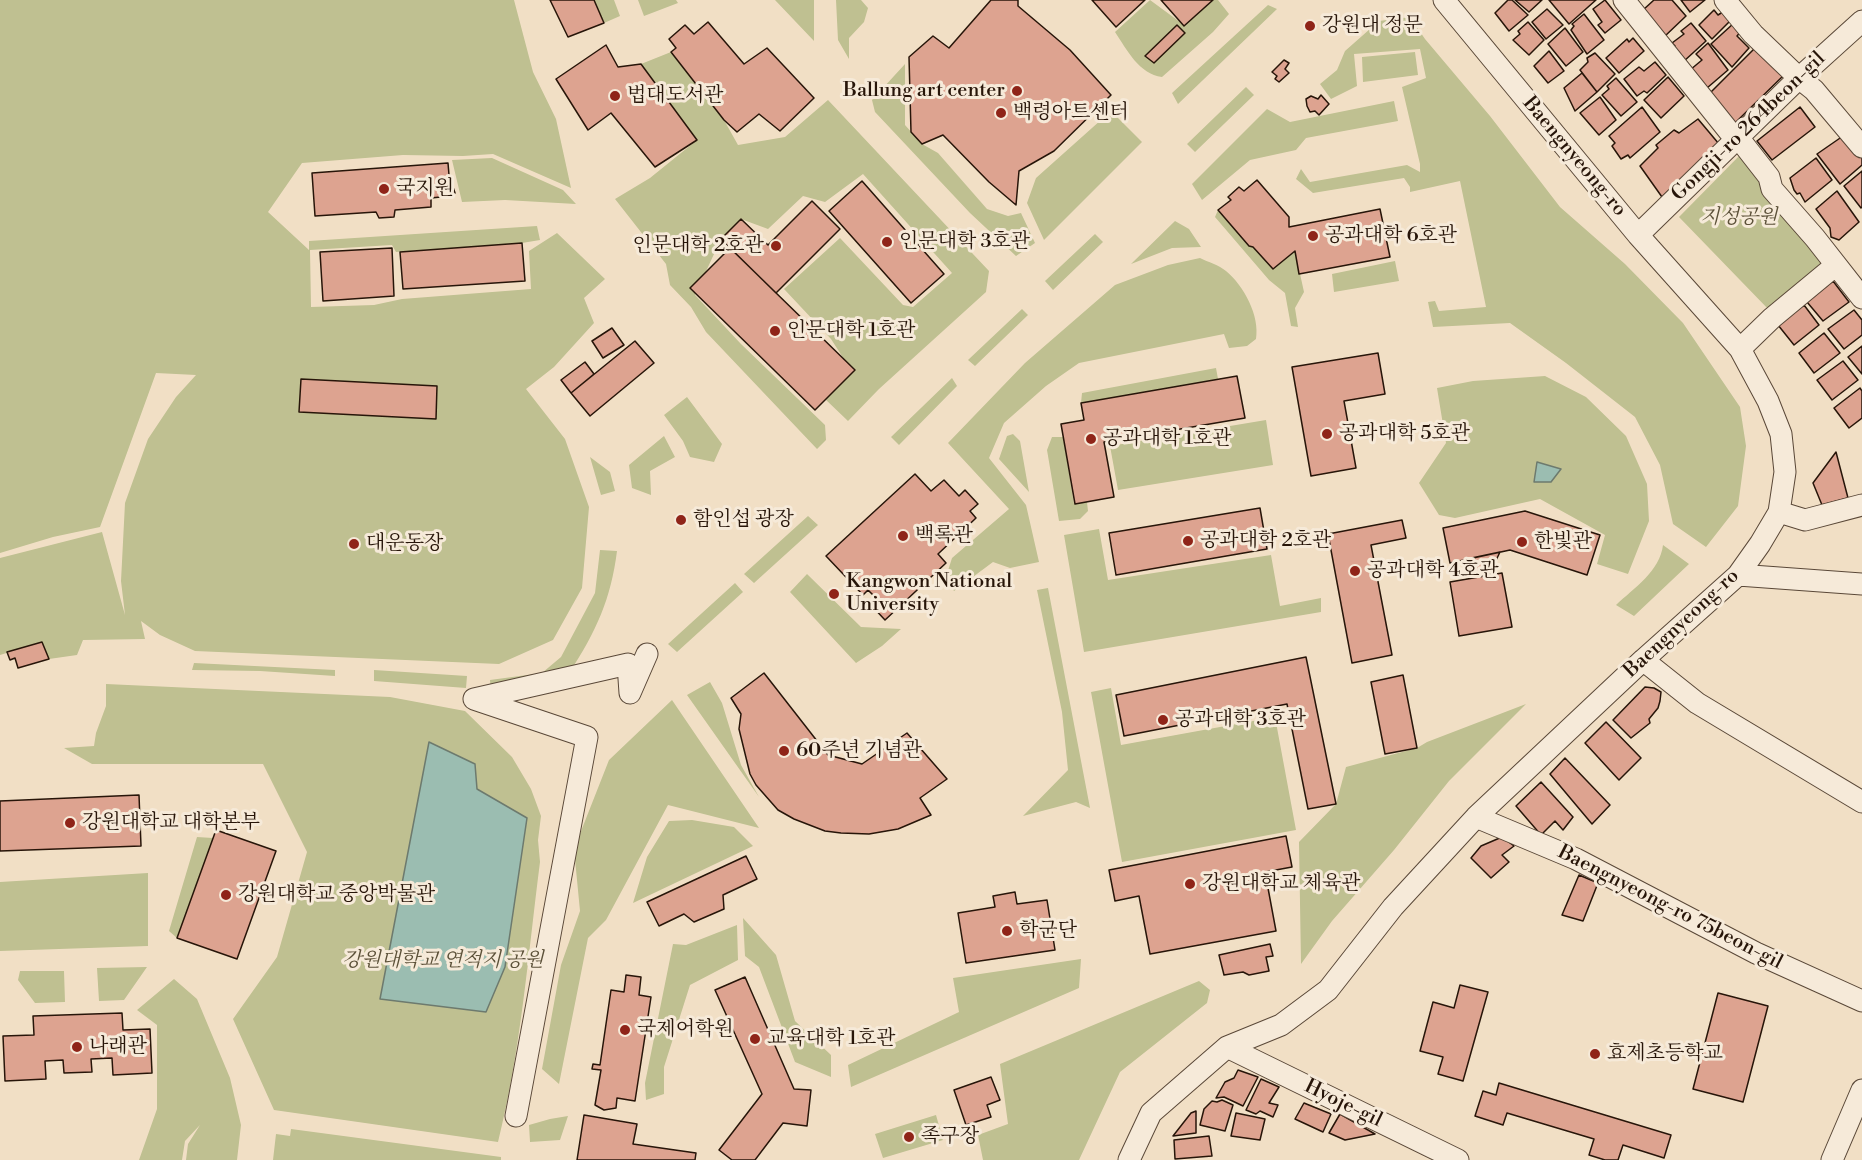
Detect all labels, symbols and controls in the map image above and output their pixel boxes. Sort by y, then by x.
place label: 강원대 정문 [1322,14,1423,38]
marker: 강원대 정문 [1303,19,1317,33]
street label: Gongji-ro 264beon-gil [1667,47,1831,207]
place label: Ballung art center [843,79,1005,103]
place label: 법대도서관 [627,84,724,108]
marker: Ballung art center [1010,84,1024,98]
marker: 법대도서관 [608,89,622,103]
street label: Baengnyeong-ro [1517,92,1631,222]
place label: 백령아트센터 [1013,101,1129,125]
marker: 백령아트센터 [994,106,1008,120]
place label: 국지원 [396,177,454,201]
marker: 국지원 [377,182,391,196]
park label: 지성공원 [1700,206,1778,230]
place label: 공과대학 6호관 [1325,224,1457,248]
marker: 공과대학 6호관 [1306,229,1320,243]
place label: 인문대학 3호관 [899,230,1030,254]
place label: 인문대학 2호관 [633,234,764,258]
marker: 인문대학 3호관 [880,235,894,249]
marker: 인문대학 2호관 [769,239,783,253]
place label: 인문대학 1호관 [787,319,916,343]
marker: 인문대학 1호관 [768,324,782,338]
place label: 공과대학 5호관 [1339,422,1470,446]
place label: 공과대학 1호관 [1103,427,1232,451]
marker: 공과대학 5호관 [1320,427,1334,441]
marker: 공과대학 1호관 [1084,432,1098,446]
place label: 함인섭 광장 [693,508,794,532]
marker: 함인섭 광장 [674,513,688,527]
place label: 백록관 [915,524,973,548]
marker: 백록관 [896,529,910,543]
place label: 공과대학 2호관 [1200,529,1331,553]
place label: 한빛관 [1534,530,1592,554]
place label: 대운동장 [366,532,443,556]
marker: 공과대학 2호관 [1181,534,1195,548]
marker: 한빛관 [1515,535,1529,549]
marker: 대운동장 [347,537,361,551]
place label: 공과대학 4호관 [1367,559,1499,583]
marker: 공과대학 4호관 [1348,564,1362,578]
street label: Baengnyeong-ro [1619,564,1745,684]
place label: Kangwon National University [846,570,1012,617]
marker: Kangwon National University [827,587,841,601]
place label: 공과대학 3호관 [1175,708,1306,732]
marker: 공과대학 3호관 [1156,713,1170,727]
place label: 60주년 기념관 [796,739,922,763]
marker: 60주년 기념관 [777,744,791,758]
place label: 강원대학교 대학본부 [82,811,260,835]
marker: 강원대학교 대학본부 [63,816,77,830]
street label: Baengnyeong-ro 75beon-gil [1554,841,1786,975]
place label: 강원대학교 체육관 [1202,872,1361,896]
marker: 강원대학교 체육관 [1183,877,1197,891]
place label: 강원대학교 중앙박물관 [238,883,435,907]
marker: 강원대학교 중앙박물관 [219,888,233,902]
place label: 학군단 [1019,919,1077,943]
marker: 학군단 [1000,924,1014,938]
park label: 강원대학교 연적지 공원 [342,949,544,973]
place label: 국제어학원 [637,1018,734,1042]
marker: 국제어학원 [618,1023,632,1037]
place label: 교육대학 1호관 [767,1027,896,1051]
marker: 교육대학 1호관 [748,1032,762,1046]
place label: 나래관 [89,1035,147,1059]
marker: 나래관 [70,1040,84,1054]
place label: 효제초등학교 [1607,1042,1723,1066]
marker: 효제초등학교 [1588,1047,1602,1061]
street label: Hyoje-gil [1300,1075,1386,1133]
place label: 족구장 [921,1125,979,1149]
marker: 족구장 [902,1130,916,1144]

